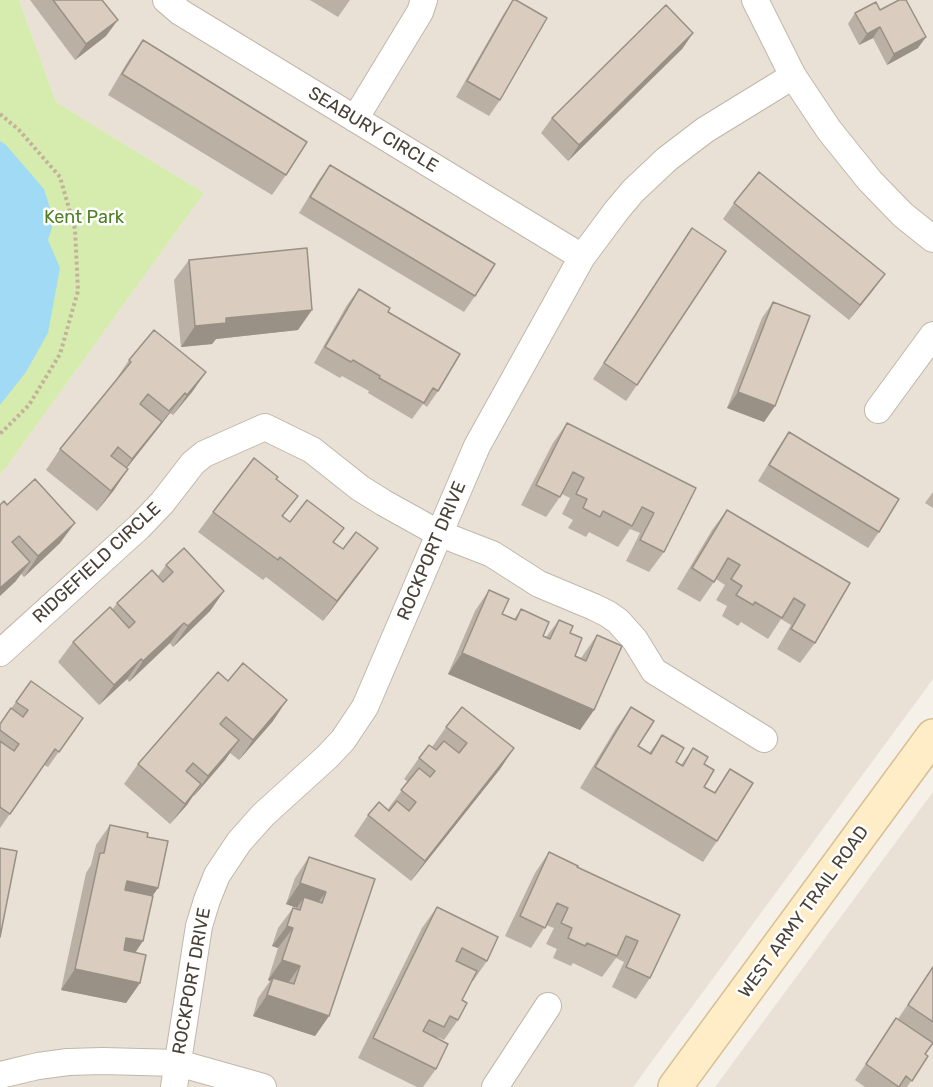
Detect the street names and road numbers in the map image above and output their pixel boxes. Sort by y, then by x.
street label: SEABURY CIRCLE [304,83,442,177]
street label: ROCKPORT DRIVE [393,478,471,624]
street label: RIDGEFIELD CIRCLE [28,498,166,628]
street label: WEST ARMY TRAIL ROAD [734,822,874,1002]
street label: ROCKPORT DRIVE [168,906,216,1056]

